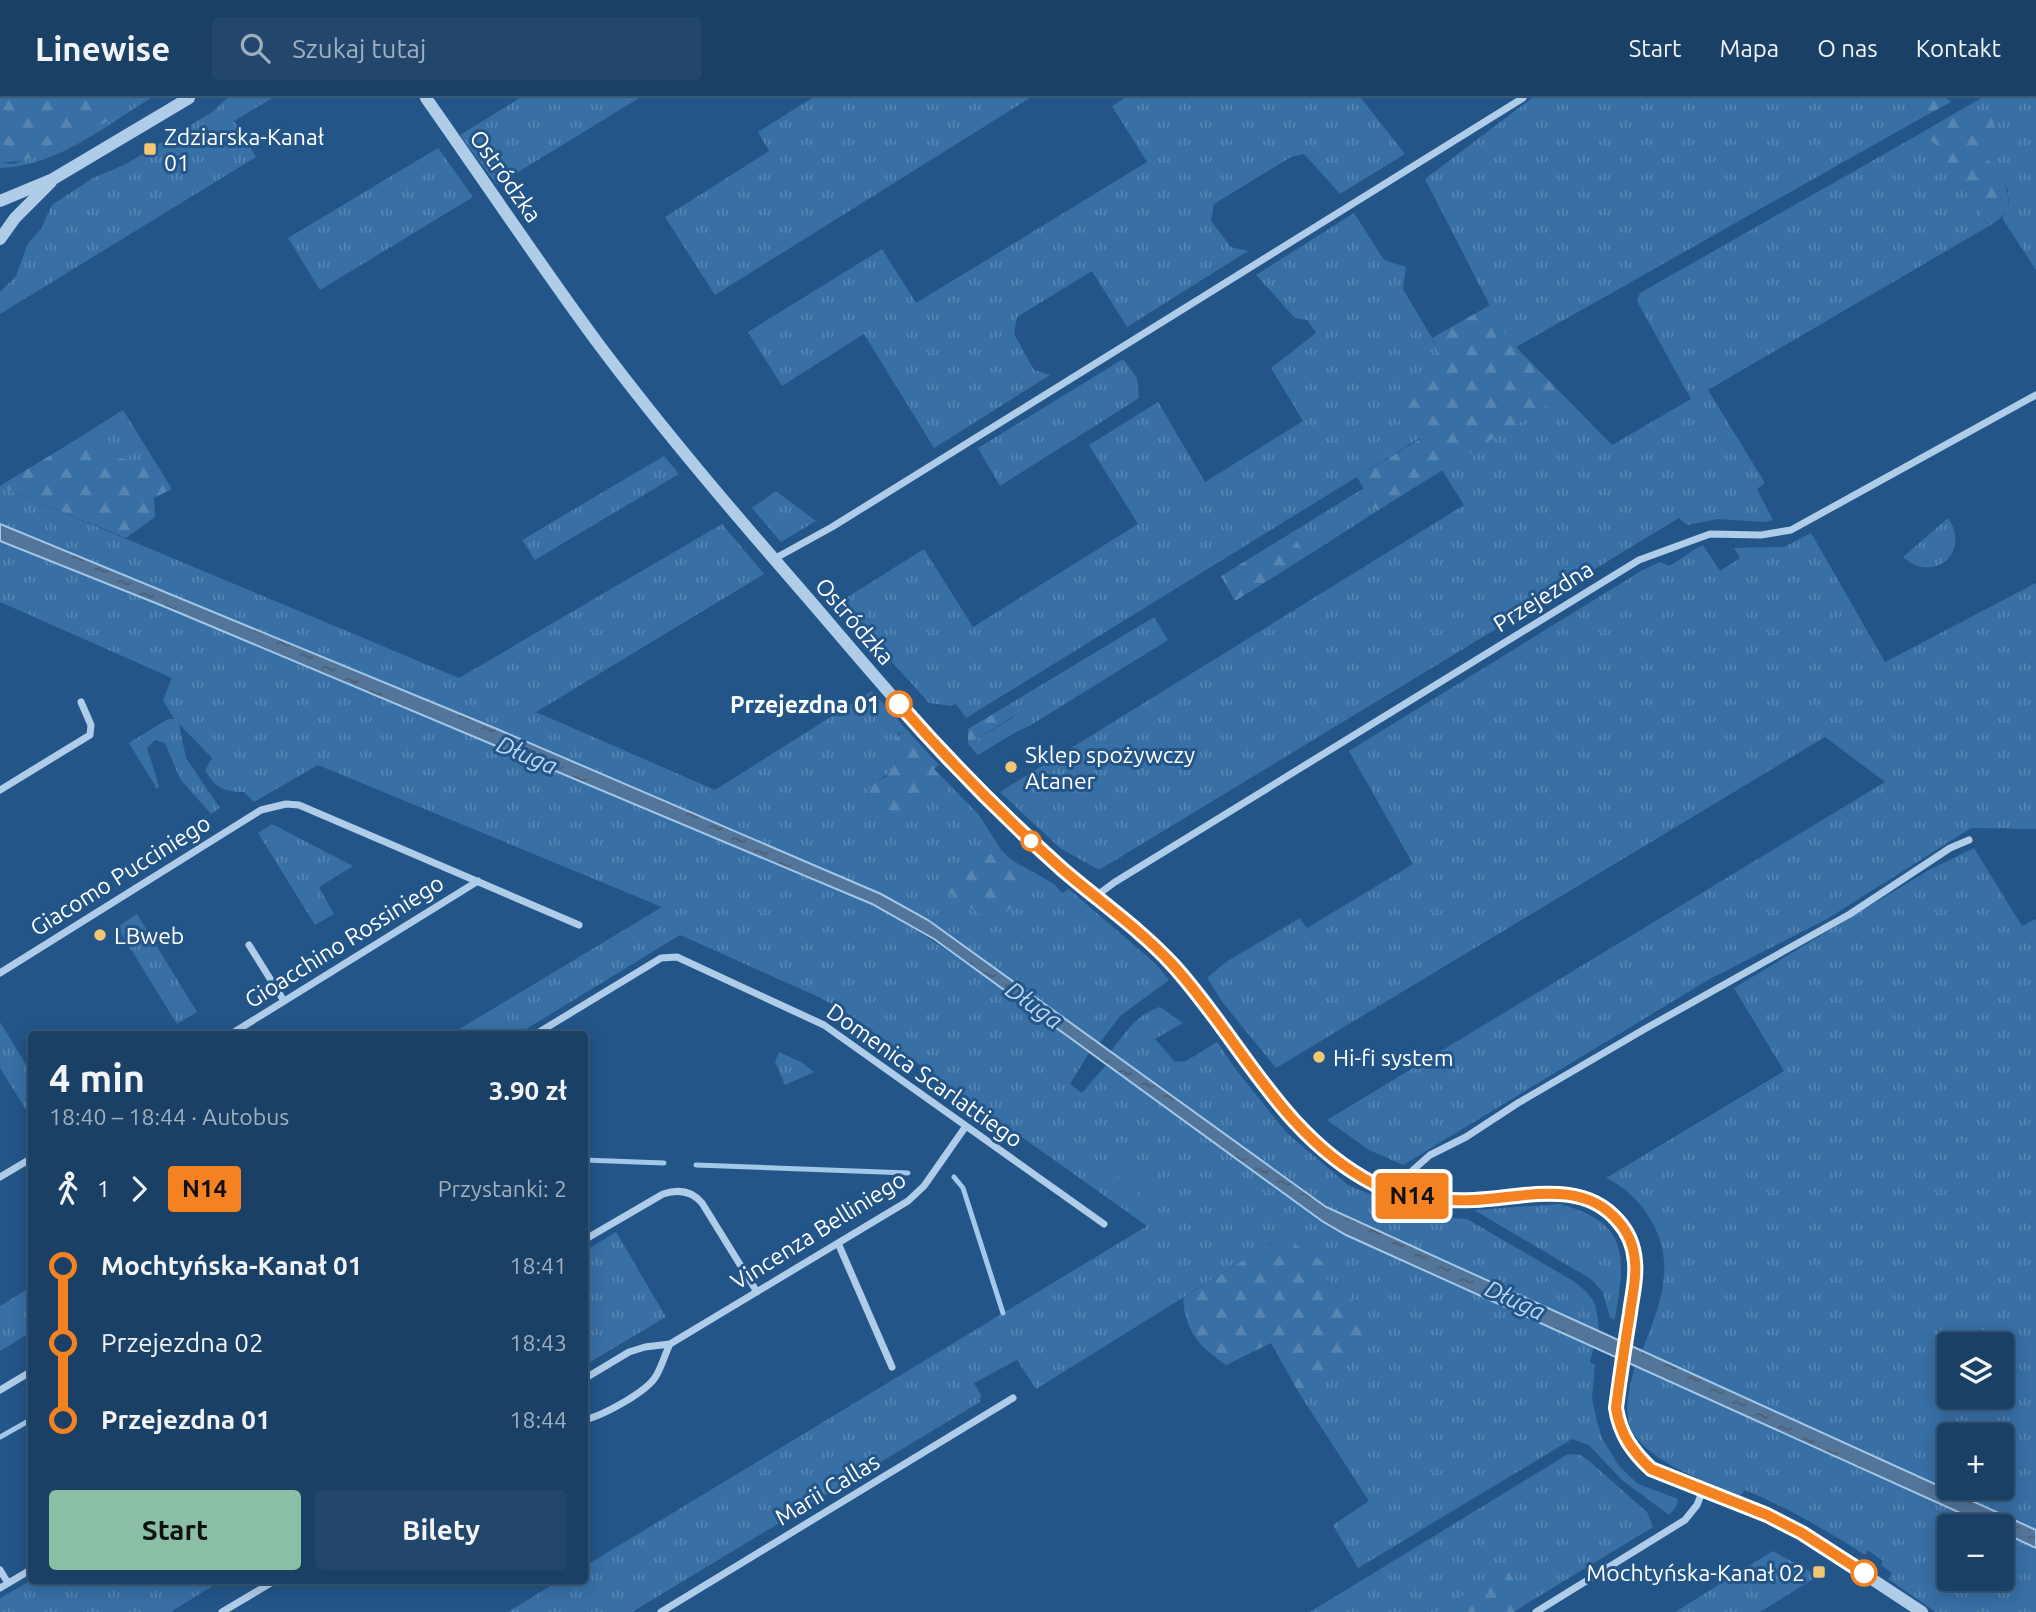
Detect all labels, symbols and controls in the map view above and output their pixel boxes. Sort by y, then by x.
search box [212,17,702,80]
icon: search [236,29,274,67]
text: Linewise [35,30,170,67]
text: Szukaj tutaj [292,34,426,63]
text: Start [1629,35,1682,62]
text: Mapa [1720,35,1779,62]
text: O nas [1817,35,1878,62]
text: Kontakt [1916,35,2001,62]
place label: Zdziarska-Kanał 01 [164,124,325,175]
street label: Ostródzka [465,125,547,227]
marker: Zdziarska-Kanał 01 [142,141,158,157]
street label: Przejezdna [1489,556,1597,636]
street label: Ostródzka [811,573,899,669]
marker: Przejezdna 01 [886,691,912,717]
place label: Przejezdna 01 [730,692,880,717]
water label: Długa [493,730,561,780]
place label: Sklep spożywczy Ataner [1025,742,1195,793]
marker: Sklep spożywczy Ataner [1003,759,1019,775]
street label: Giacomo Pucciniego [26,809,214,941]
unlabelled marker [1021,831,1041,851]
street label: Gioacchino Rossiniego [240,870,448,1012]
place label: LBweb [114,923,184,948]
marker: LBweb [92,927,108,943]
water label: Długa [1001,976,1067,1034]
street label: Domenica Scarlattiego [822,998,1028,1152]
place label: Hi-fi system [1333,1045,1454,1070]
marker: Hi-fi system [1311,1049,1327,1065]
text: 4 min [49,1057,145,1099]
text: 3.90 zł [489,1076,567,1105]
text: 18:40 – 18:44 · Autobus [49,1104,289,1129]
street label: Vincenza Belliniego [726,1166,910,1294]
icon: walk [49,1170,87,1208]
icon: forward [120,1170,158,1208]
line badge: N14 [1372,1173,1452,1219]
text: N14 [182,1175,227,1202]
text: 1 [97,1176,110,1201]
text: Przystanki: 2 [438,1176,567,1201]
text: N14 [1390,1182,1434,1209]
text: Mochtyńska-Kanał 01 [101,1251,362,1280]
text: 18:41 [509,1253,567,1278]
water label: Długa [1481,1274,1549,1326]
text: Przejezdna 02 [101,1328,264,1357]
text: 18:43 [509,1330,567,1355]
map controls [1937,1332,2014,1591]
button: layers [1937,1332,2014,1409]
text: Przejezdna 01 [101,1405,271,1434]
text: 18:44 [509,1407,567,1432]
button: + [1937,1423,2014,1500]
street label: Marii Callas [770,1448,884,1530]
button: Start [49,1490,301,1570]
button: Bilety [315,1490,567,1570]
button: − [1937,1514,2014,1591]
place label: Mochtyńska-Kanał 02 [1586,1560,1805,1585]
unlabelled marker [1851,1560,1877,1586]
marker: Mochtyńska-Kanał 02 [1811,1564,1827,1580]

